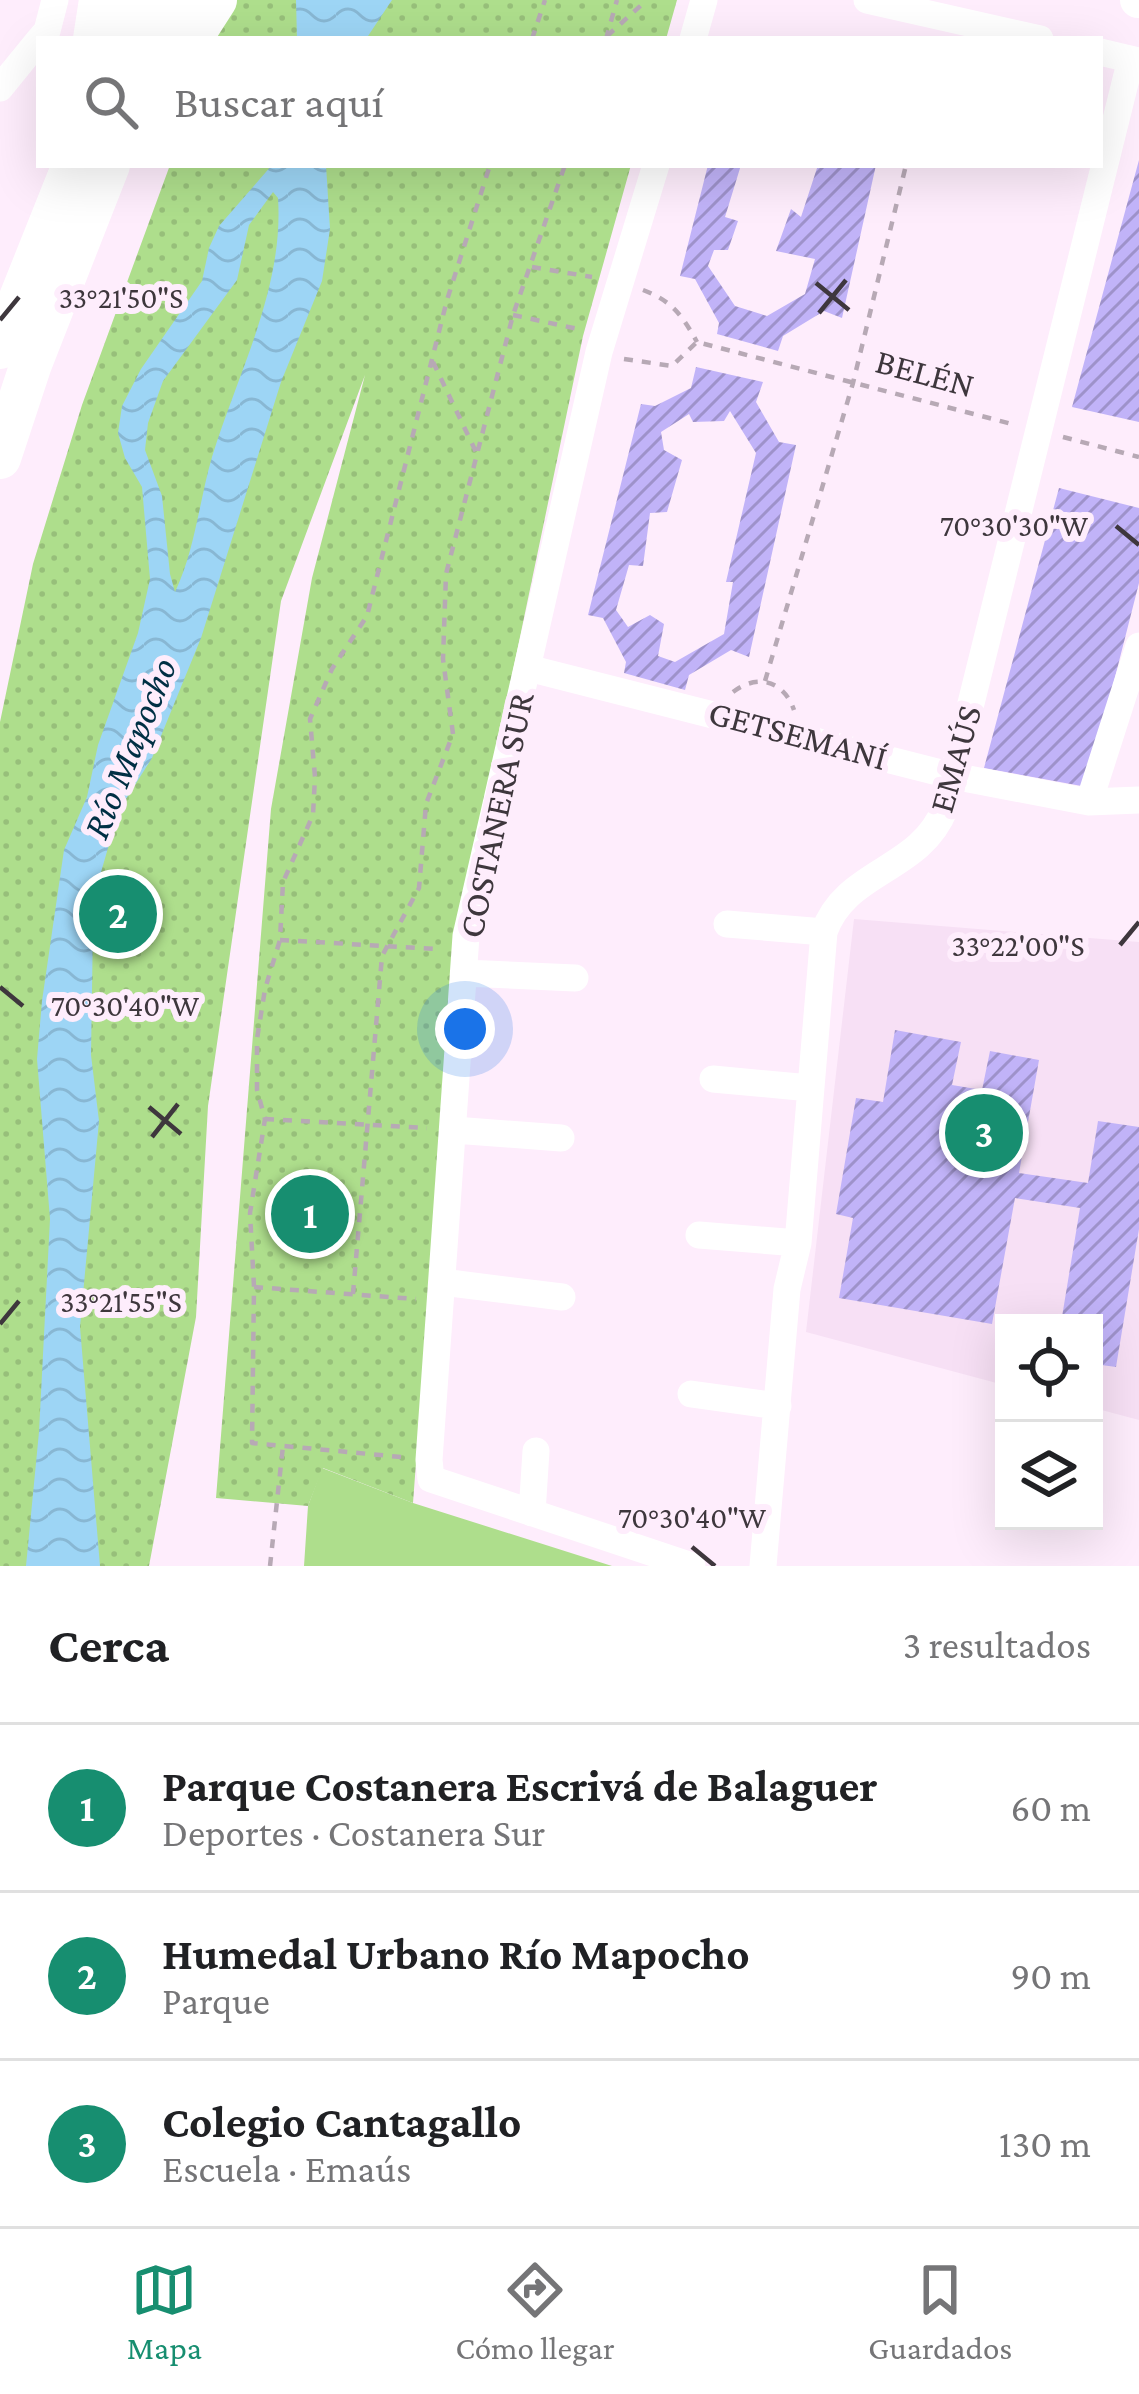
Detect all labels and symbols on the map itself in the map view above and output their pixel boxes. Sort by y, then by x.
text: 33°21'50"S [59,281,183,314]
street label: BELÉN [871,341,979,405]
text: 70°30'30"W [940,509,1088,542]
water label: Río Mapocho [73,652,186,845]
street label: COSTANERA SUR [450,687,542,942]
street label: GETSEMANÍ [704,692,892,778]
street label: EMAÚS [921,701,989,817]
pin: 2 [79,869,157,959]
text: 33°22'00"S [952,929,1084,962]
text: 70°30'40"W [51,989,200,1022]
your location [435,999,495,1059]
pin: 3 [945,1088,1023,1178]
pin: 1 [271,1169,349,1259]
text: 33°21'55"S [60,1285,182,1318]
text: 70°30'40"W [618,1501,767,1534]

